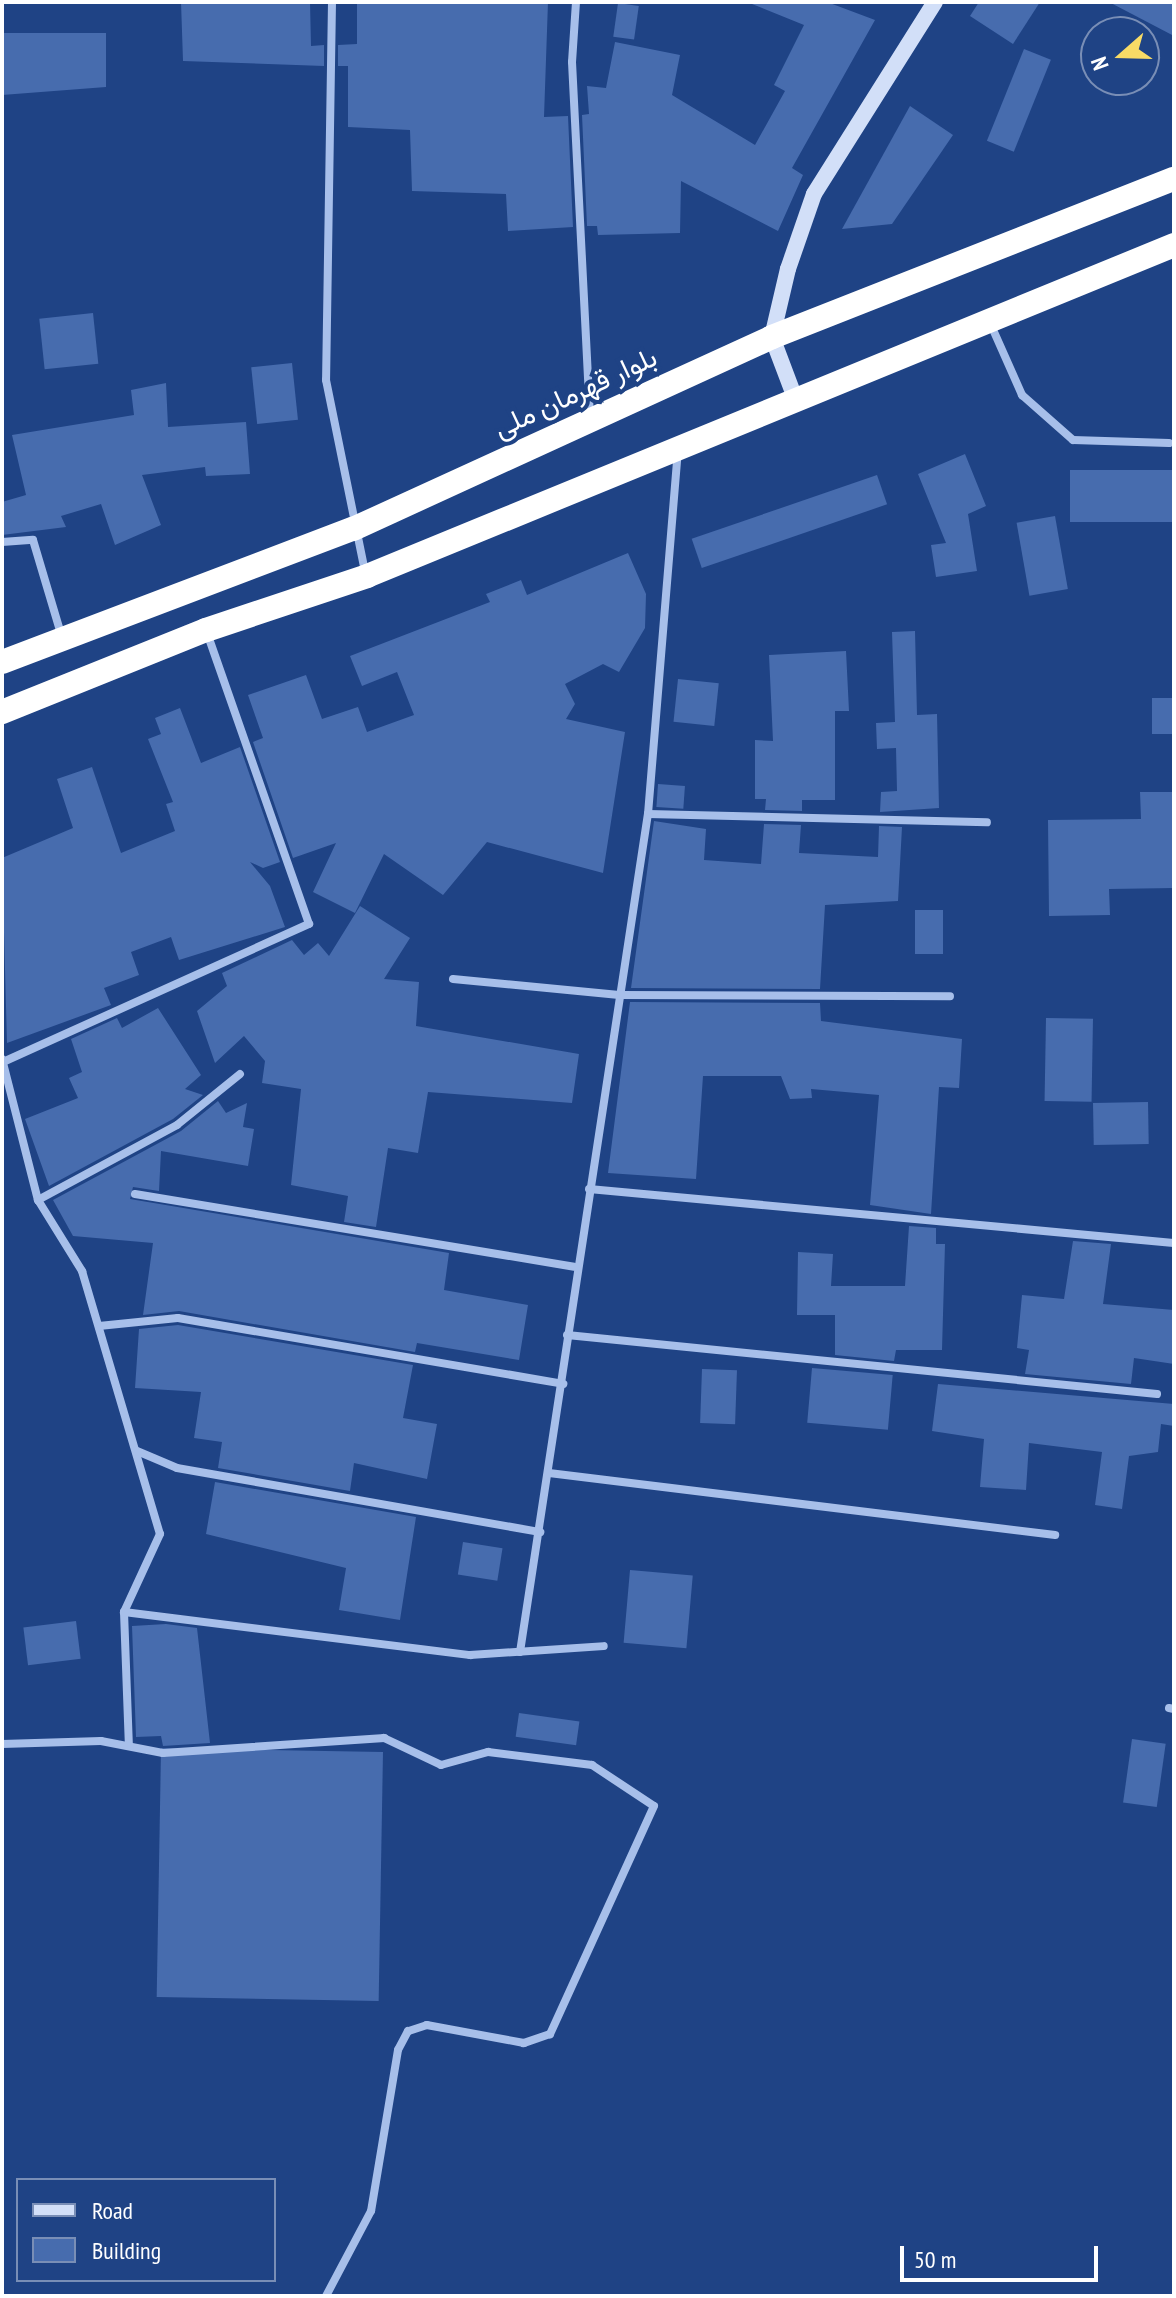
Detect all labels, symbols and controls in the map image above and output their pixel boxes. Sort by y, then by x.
north arrow [1080,16,1160,96]
text: N [1084,53,1115,74]
street label: بلوار قهرمان ملی [488,340,662,444]
legend [16,2178,276,2282]
text: Road [92,2195,133,2226]
scale bar [904,2230,1102,2280]
text: Building [92,2235,161,2266]
text: 50 m [914,2244,956,2275]

